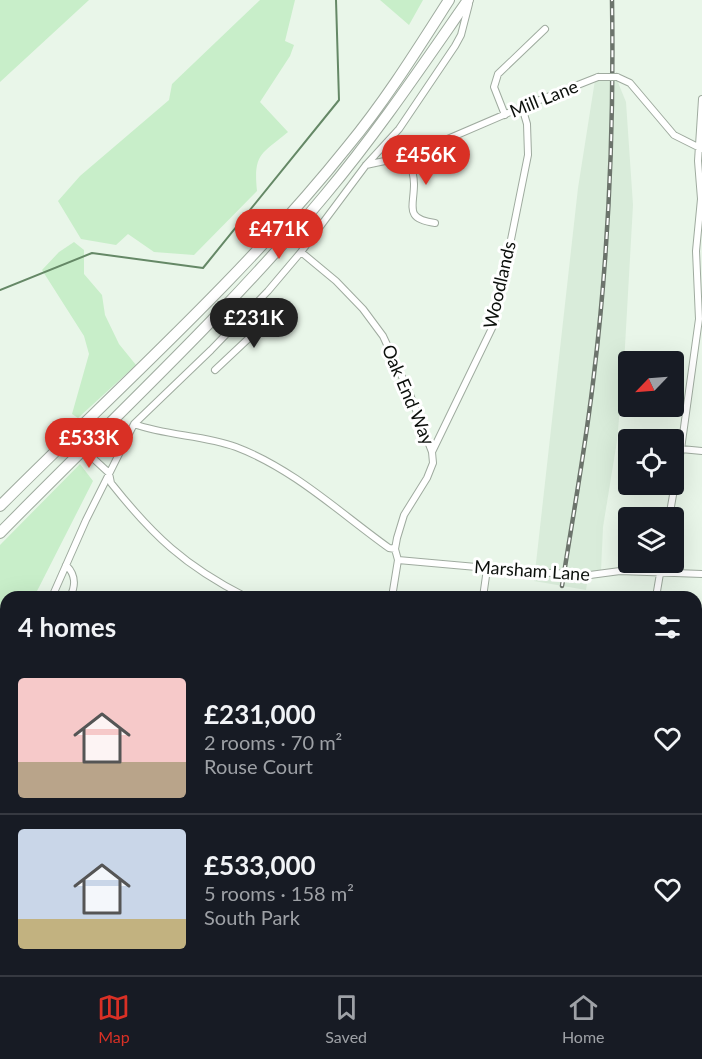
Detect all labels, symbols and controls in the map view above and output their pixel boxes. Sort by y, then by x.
street label: Mill Lane [506,74,581,122]
pin: £456K [384,135,468,186]
text: £456K [396,142,456,166]
pin: £471K [237,209,321,260]
text: £471K [249,216,309,240]
street label: Woodlands [478,239,520,331]
pin: £231K [212,298,296,349]
text: £231K [224,305,284,329]
street label: Oak End Way [378,341,440,449]
north arrow [618,351,684,417]
map controls [618,351,684,573]
pin: £533K [47,418,131,469]
text: £533K [59,425,119,449]
button: locate [618,429,684,495]
button: layers [618,507,684,573]
street label: Marsham Lane [474,555,591,585]
text: 4 homes [18,611,116,643]
icon: filters [651,611,684,644]
text: £231,000 [204,698,316,730]
icon: home [66,702,138,774]
icon: heart [651,722,684,755]
text: 2 rooms · 70 m² [204,730,342,754]
text: Rouse Court [204,754,313,778]
text: £533,000 [204,849,316,881]
icon: home [66,853,138,925]
icon: heart [651,873,684,906]
text: 5 rooms · 158 m² [204,881,354,905]
text: South Park [204,905,300,929]
tab: Map [97,991,130,1046]
tab: Saved [325,991,367,1046]
tab: Home [562,991,605,1046]

